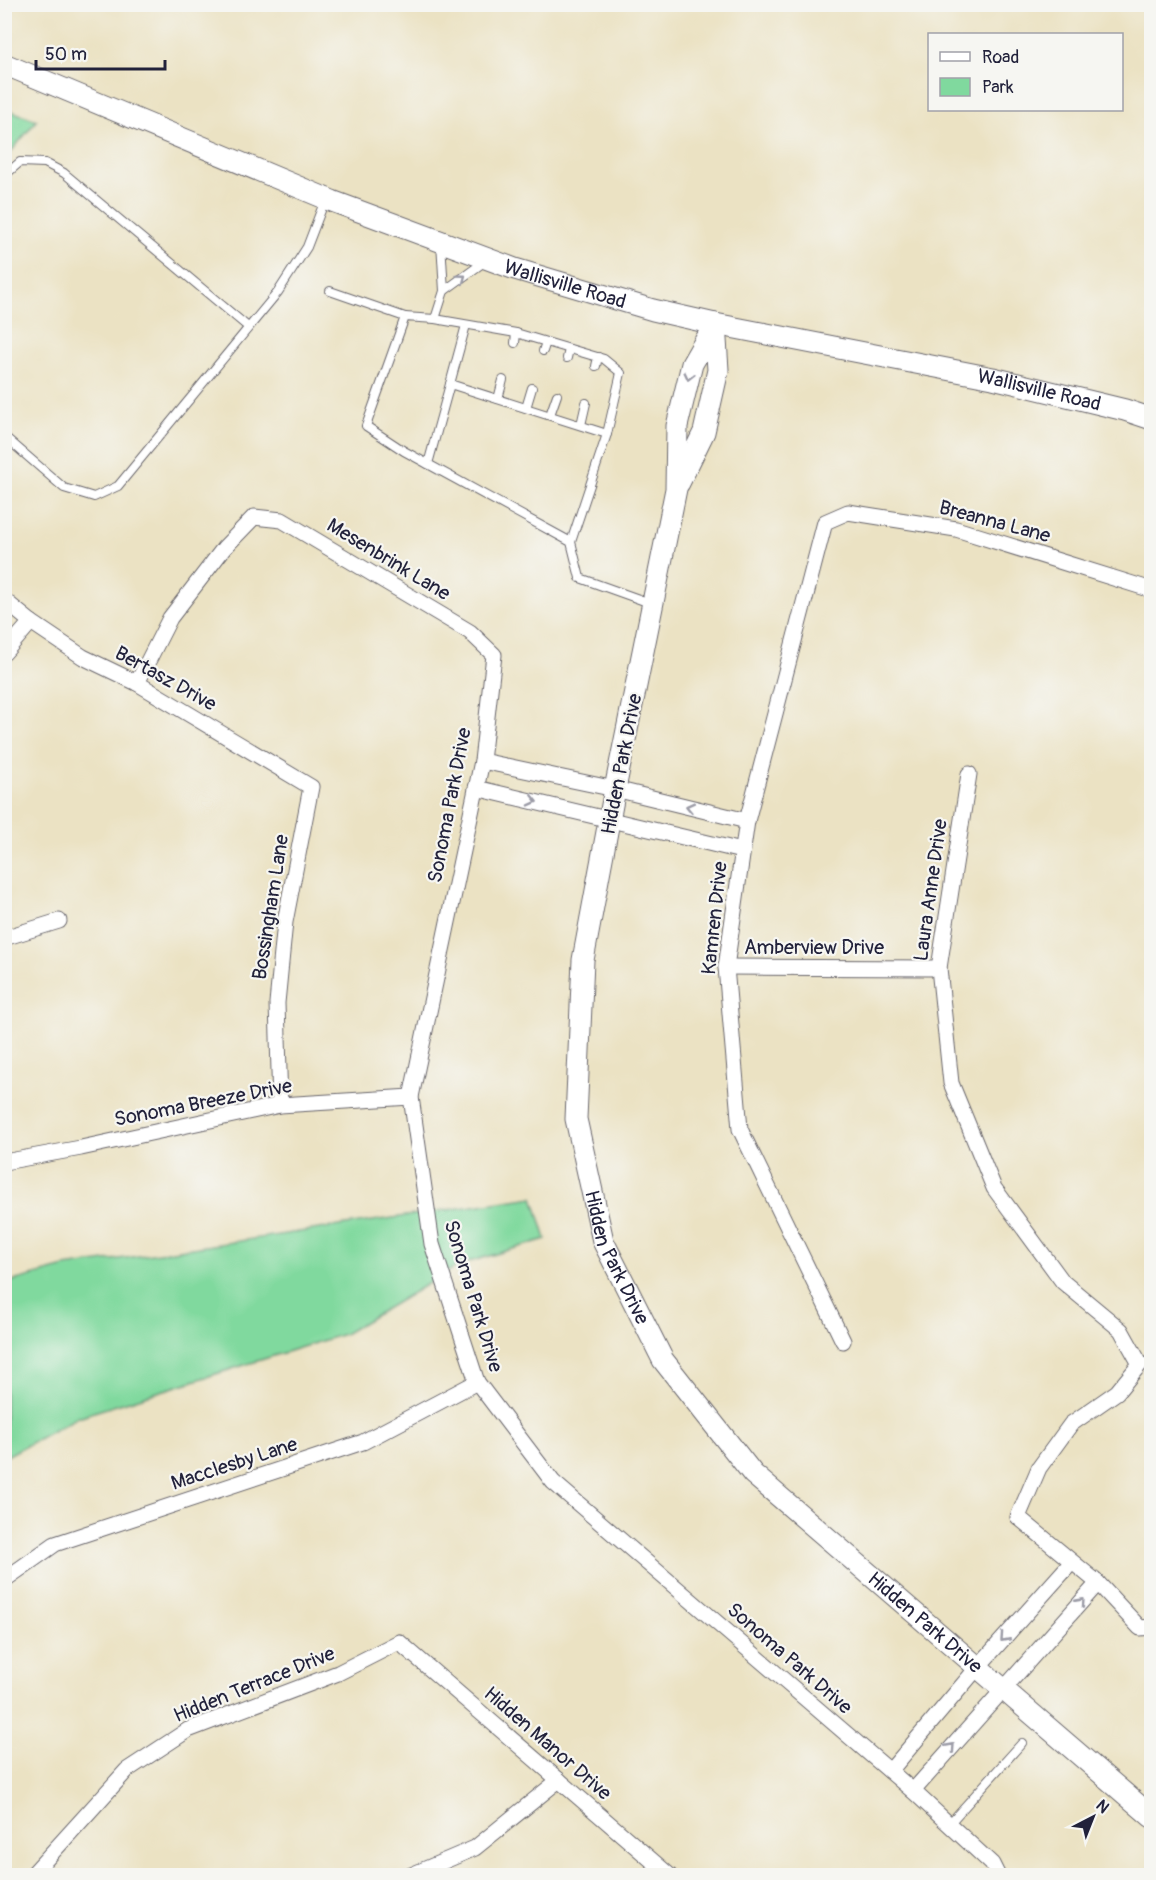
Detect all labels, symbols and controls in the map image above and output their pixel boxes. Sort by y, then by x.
scale bar [36,33,165,71]
legend [928,33,1123,111]
text: 50 m [45,43,87,66]
text: Road [982,46,1019,69]
text: Park [982,76,1014,99]
street label: Wallisville Road [500,254,629,314]
one-way arrow [456,274,467,285]
street label: Wallisville Road [975,363,1103,417]
one-way arrow [683,371,696,381]
street label: Breanna Lane [937,495,1053,548]
street label: Mesenbrink Lane [323,513,455,606]
street label: Bertasz Drive [111,640,221,717]
street label: Hidden Park Drive [596,691,647,837]
street label: Sonoma Park Drive [422,725,477,885]
one-way arrow [528,794,538,807]
one-way arrow [685,802,695,815]
street label: Laura Anne Drive [908,817,953,963]
street label: Bossingham Lane [247,832,294,982]
street label: Kamren Drive [696,860,733,976]
street label: Amberview Drive [744,935,884,960]
street label: Sonoma Breeze Drive [112,1073,294,1132]
street label: Hidden Park Drive [579,1188,655,1329]
street label: Sonoma Park Drive [439,1217,509,1375]
street label: Macclesby Lane [168,1431,301,1496]
street label: Hidden Park Drive [863,1566,988,1679]
street label: Sonoma Park Drive [722,1597,857,1720]
one-way arrow [1074,1598,1085,1608]
one-way arrow [1000,1631,1011,1642]
street label: Hidden Terrace Drive [170,1641,339,1728]
street label: Hidden Manor Drive [479,1681,617,1806]
one-way arrow [944,1743,955,1754]
north arrow [1063,1787,1123,1847]
text: N [1092,1796,1113,1818]

